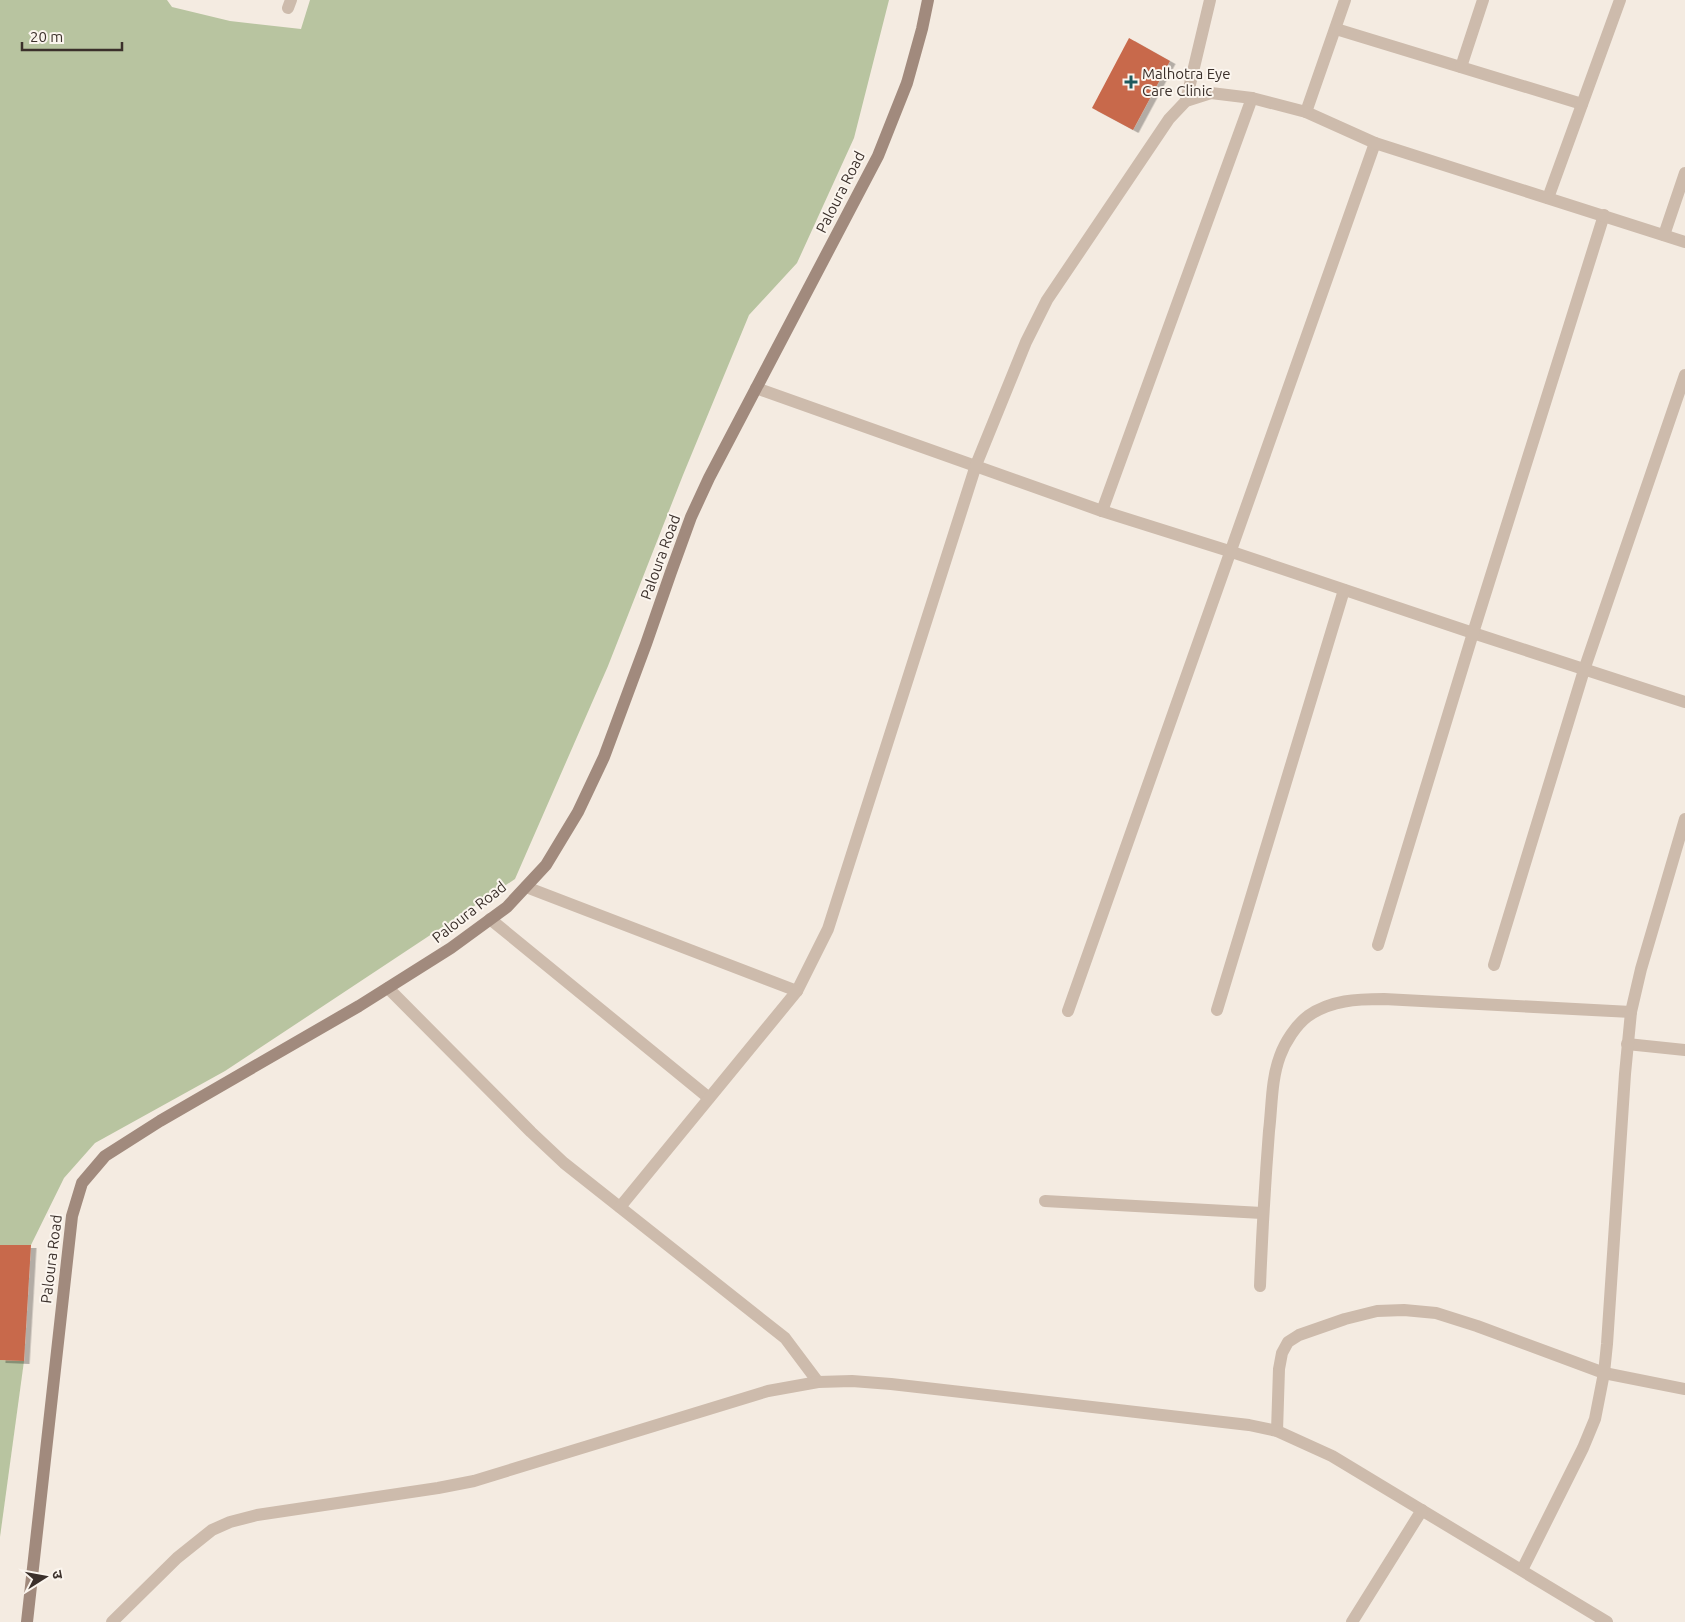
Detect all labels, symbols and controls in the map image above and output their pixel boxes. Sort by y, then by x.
scale bar [22,20,122,52]
text: 20 m [30,28,63,45]
place label: Malhotra Eye Care Clinic [1142,65,1230,99]
marker: Malhotra Eye Care Clinic [1124,75,1138,89]
street label: Paloura Road [812,148,868,236]
street label: Paloura Road [637,512,683,602]
street label: Paloura Road [429,878,509,946]
street label: Paloura Road [37,1214,65,1304]
north arrow [20,1552,70,1602]
text: उ [49,1569,67,1581]

